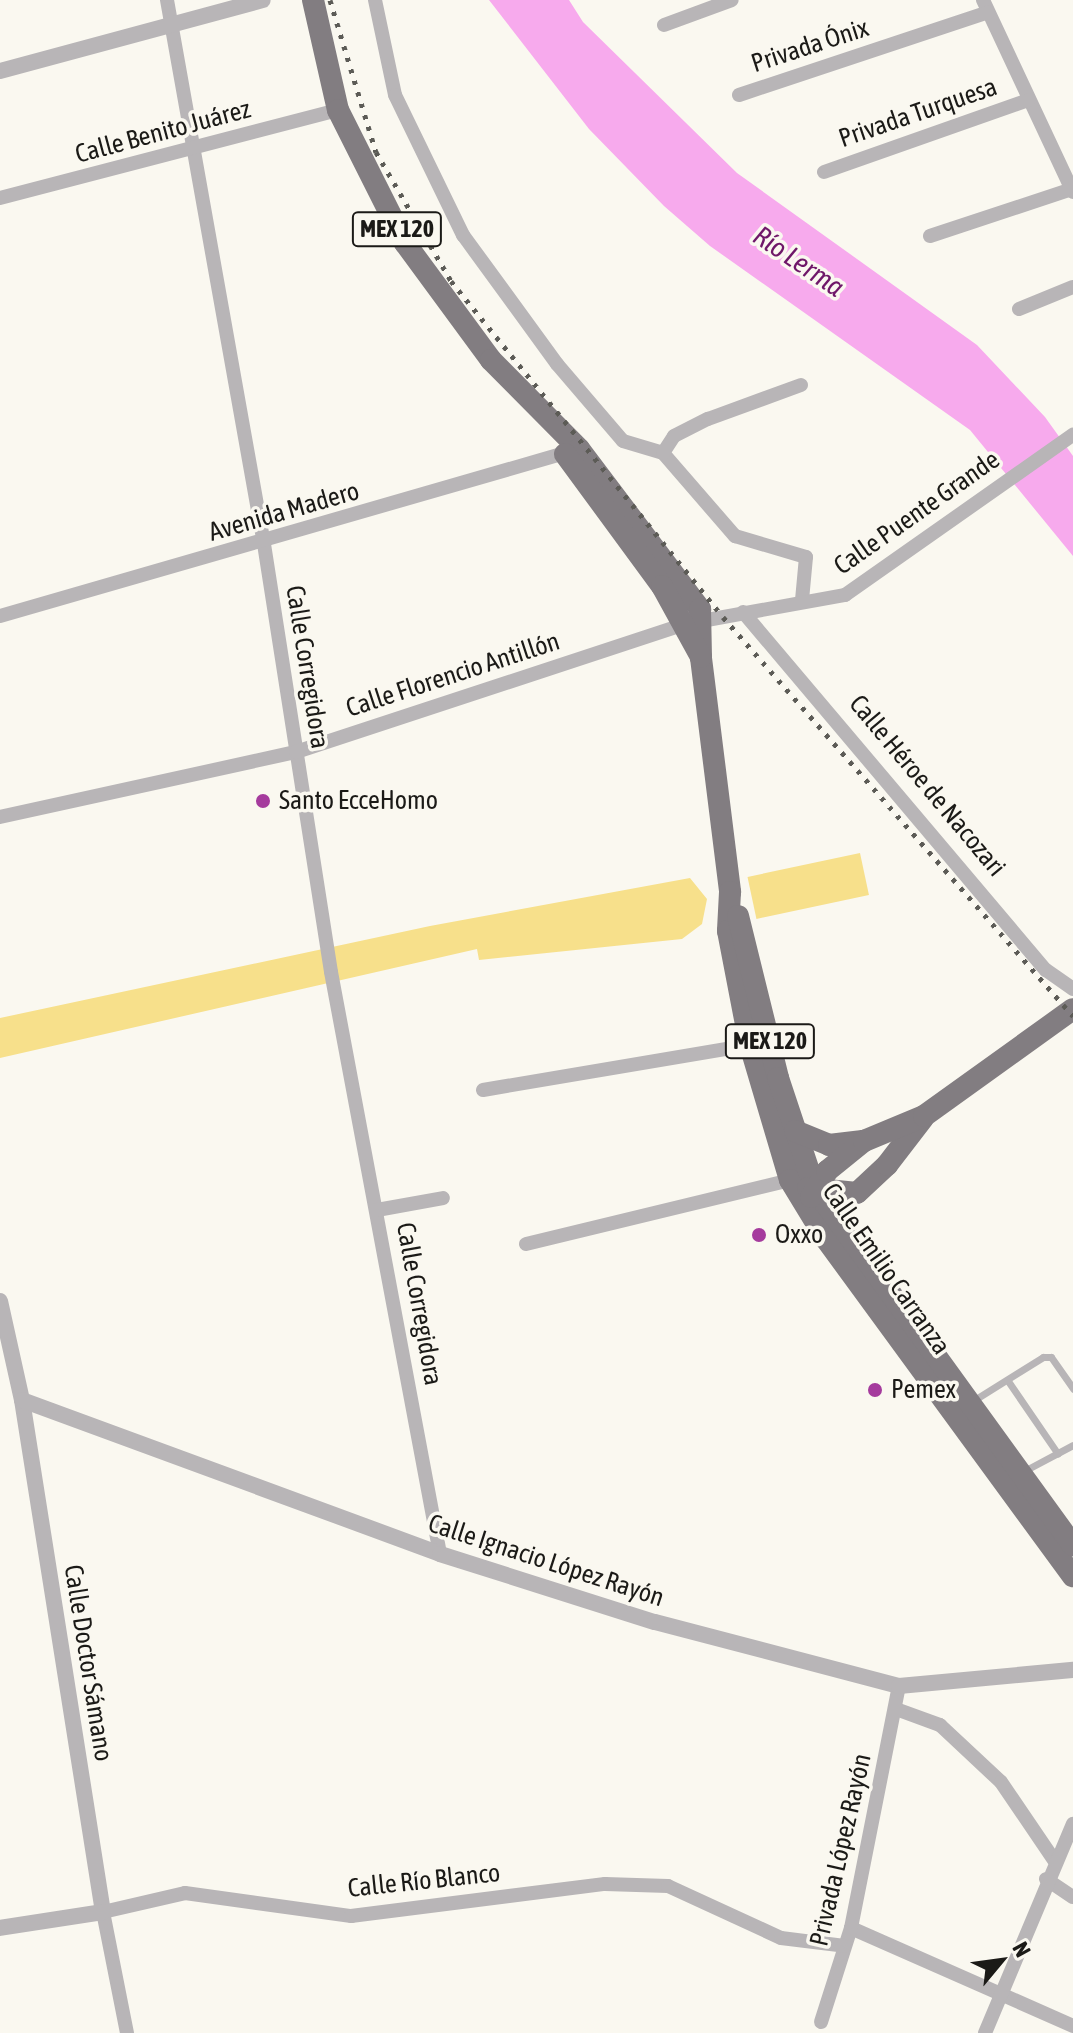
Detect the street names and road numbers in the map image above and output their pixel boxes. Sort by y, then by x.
street label: Privada Ónix [748,12,872,80]
street label: Privada Turquesa [835,71,1001,155]
street label: Calle Benito Juárez [72,94,254,170]
road number: MEX 120 [351,209,443,249]
street label: Calle Puente Grande [828,444,1006,582]
street label: Avenida Madero [205,476,363,548]
street label: Calle Corregidora [279,583,335,751]
street label: Calle Florencio Antillón [342,626,564,724]
street label: Calle Héroe de Nacozari [842,689,1012,883]
road number: MEX 120 [724,1021,816,1061]
street label: Calle Emilio Carranza [815,1177,957,1361]
street label: Calle Corregidora [389,1220,449,1388]
street label: Calle Ignacio López Rayón [424,1508,668,1614]
street label: Calle Doctor Sámano [57,1563,119,1763]
street label: Privada López Rayón [804,1751,878,1949]
street label: Calle Río Blanco [346,1857,502,1905]

